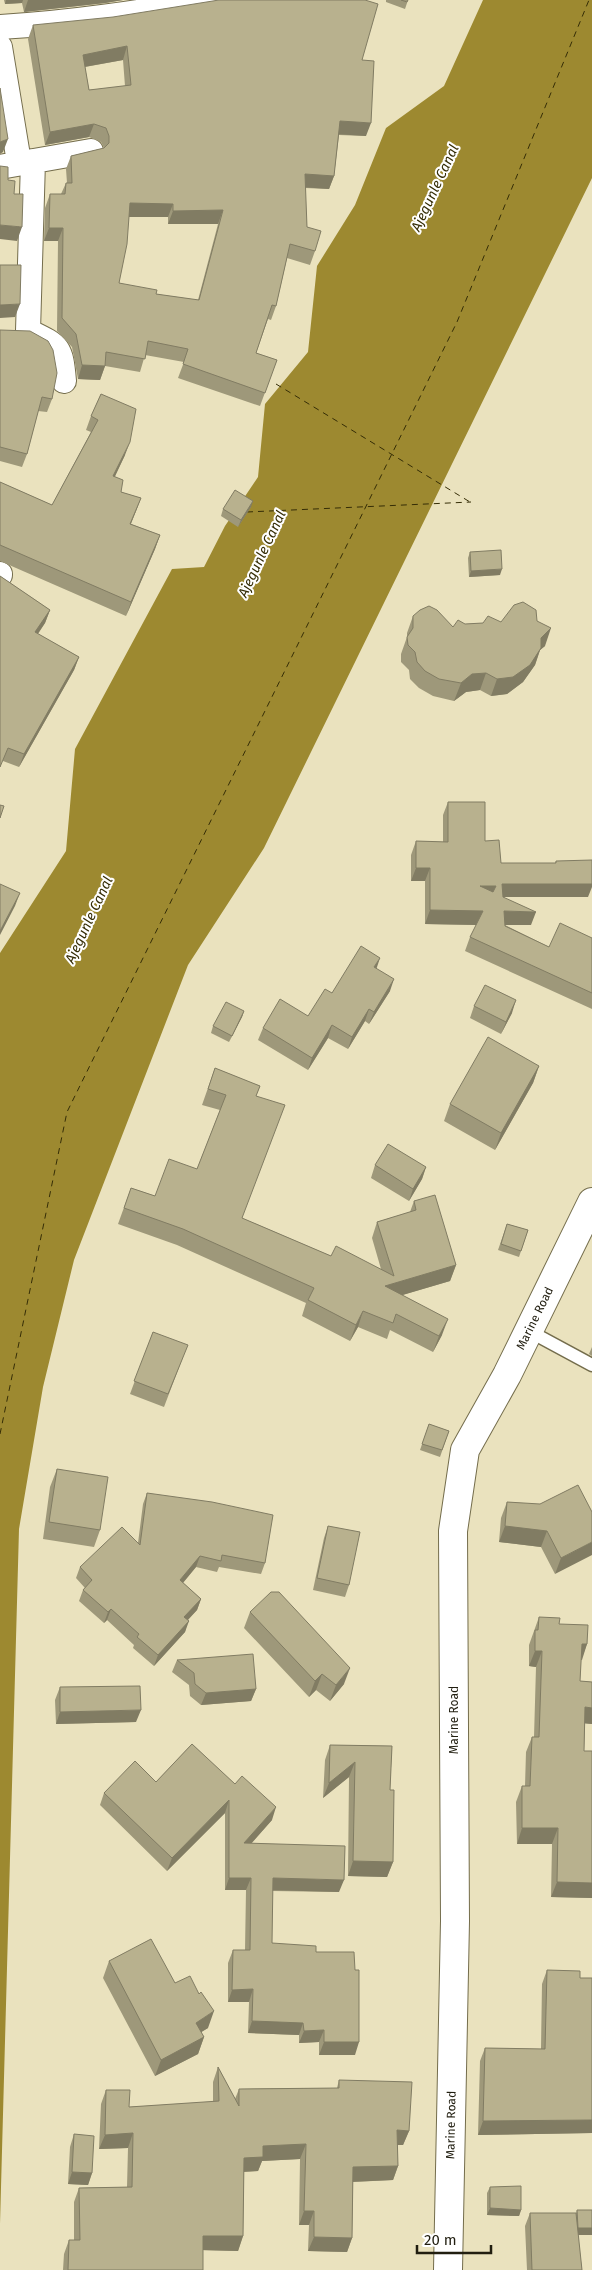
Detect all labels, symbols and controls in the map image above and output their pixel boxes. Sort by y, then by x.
water label: Ajegunle Canal [407,142,463,235]
water label: Ajegunle Canal [234,508,290,601]
water label: Ajegunle Canal [61,874,117,967]
street label: Marine Road [513,1285,556,1352]
street label: Marine Road [447,1686,461,1754]
street label: Marine Road [443,2091,459,2159]
scale bar [417,2222,491,2254]
text: 20 m [424,2231,457,2249]

